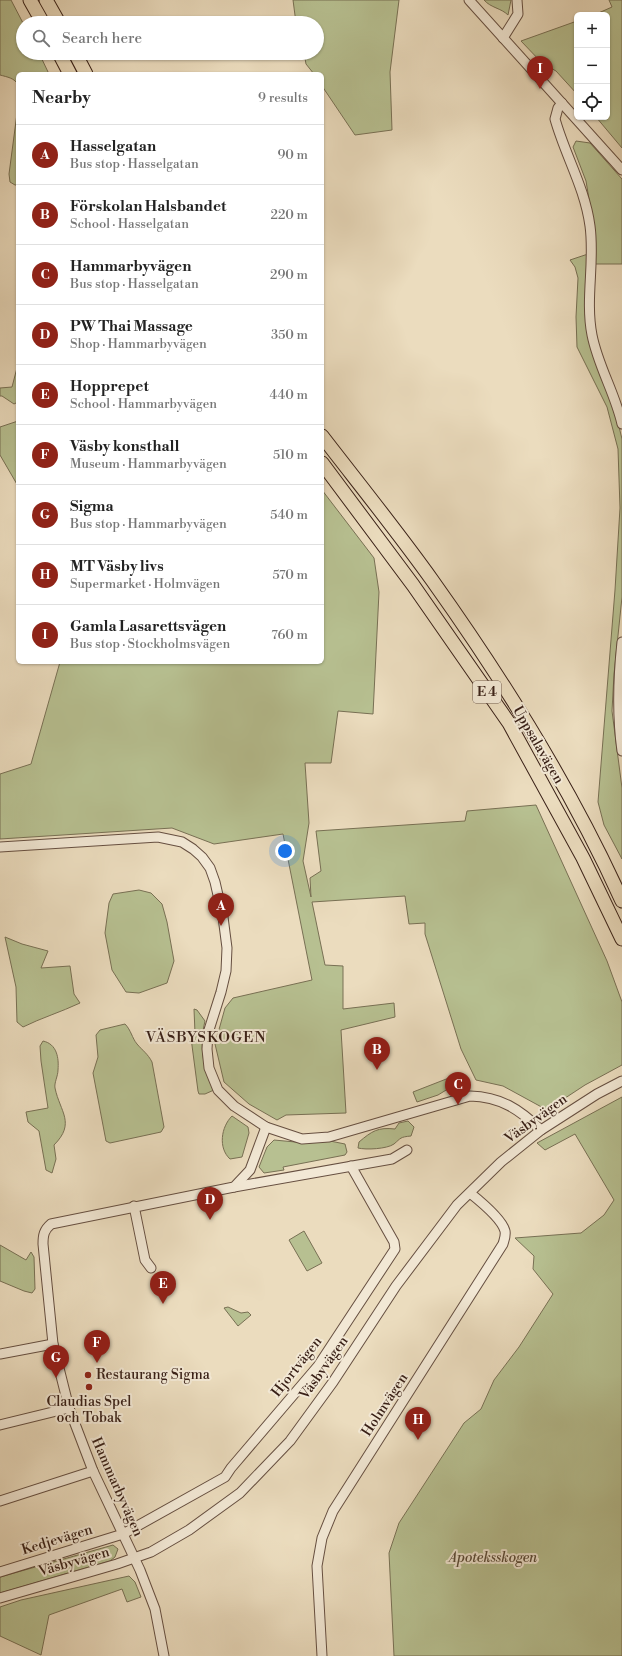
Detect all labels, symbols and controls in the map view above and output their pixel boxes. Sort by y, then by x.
map controls [574,12,610,120]
button: + [574,12,610,48]
search box [16,16,324,60]
icon: search [30,27,52,49]
text: Search here [62,29,142,48]
button: − [574,48,610,84]
pin: I [527,56,553,89]
button: locate [574,84,610,120]
text: Nearby [32,87,91,109]
text: 9 results [258,90,308,106]
text: Hasselgatan [70,137,156,156]
text: A [40,147,50,163]
text: 90 m [277,147,308,163]
text: Bus stop · Hasselgatan [70,156,199,172]
text: Förskolan Halsbandet [70,197,226,216]
text: B [40,207,50,223]
text: 220 m [270,207,308,223]
text: School · Hasselgatan [70,216,189,232]
text: Hammarbyvägen [70,257,191,276]
text: C [40,267,50,283]
text: 290 m [270,267,308,283]
text: Bus stop · Hasselgatan [70,276,199,292]
text: PW Thai Massage [70,317,193,336]
text: D [40,327,50,343]
text: 350 m [271,327,308,343]
text: Shop · Hammarbyvägen [70,336,207,352]
text: Hopprepet [70,377,149,396]
text: E [40,387,50,403]
text: 440 m [270,387,308,403]
text: School · Hammarbyvägen [70,396,217,412]
text: Väsby konsthall [70,437,179,456]
text: F [40,447,50,463]
text: 510 m [273,447,308,463]
text: Museum · Hammarbyvägen [70,456,227,472]
text: Sigma [70,497,114,516]
text: G [40,507,50,523]
text: 540 m [270,507,308,523]
text: Bus stop · Hammarbyvägen [70,516,227,532]
text: MT Väsby livs [70,557,164,576]
text: H [40,567,50,583]
text: 570 m [272,567,308,583]
text: Supermarket · Holmvägen [70,576,220,592]
text: Gamla Lasarettsvägen [70,617,226,636]
text: I [42,627,48,643]
text: 760 m [271,627,308,643]
text: Bus stop · Stockholmsvägen [70,636,230,652]
road number: E 4 [473,681,501,703]
street label: Uppsalavägen [508,703,568,788]
your location [275,841,295,861]
pin: A [208,893,234,926]
district label: VÄSBYSKOGEN [144,1028,267,1047]
pin: B [364,1037,390,1070]
pin: C [445,1072,471,1105]
street label: Väsbyvägen [500,1090,571,1148]
pin: D [197,1187,223,1220]
pin: E [150,1271,176,1304]
pin: F [84,1330,110,1363]
street label: Väsbyvägen [295,1332,353,1404]
street label: Hjortvägen [268,1333,327,1401]
pin: G [43,1345,69,1378]
place label: Restaurang Sigma [96,1366,211,1384]
street label: Holmvägen [358,1369,412,1440]
marker: Restaurang Sigma [83,1370,93,1380]
marker: Claudias Spel och Tobak [84,1382,94,1392]
place label: Claudias Spel och Tobak [47,1393,131,1427]
pin: H [405,1407,431,1440]
street label: Hammarbyvägen [87,1434,147,1540]
street label: Kedjevägen [19,1520,95,1559]
street label: Väsbyvägen [35,1543,112,1581]
park label: Apoteksskogen [447,1549,537,1567]

